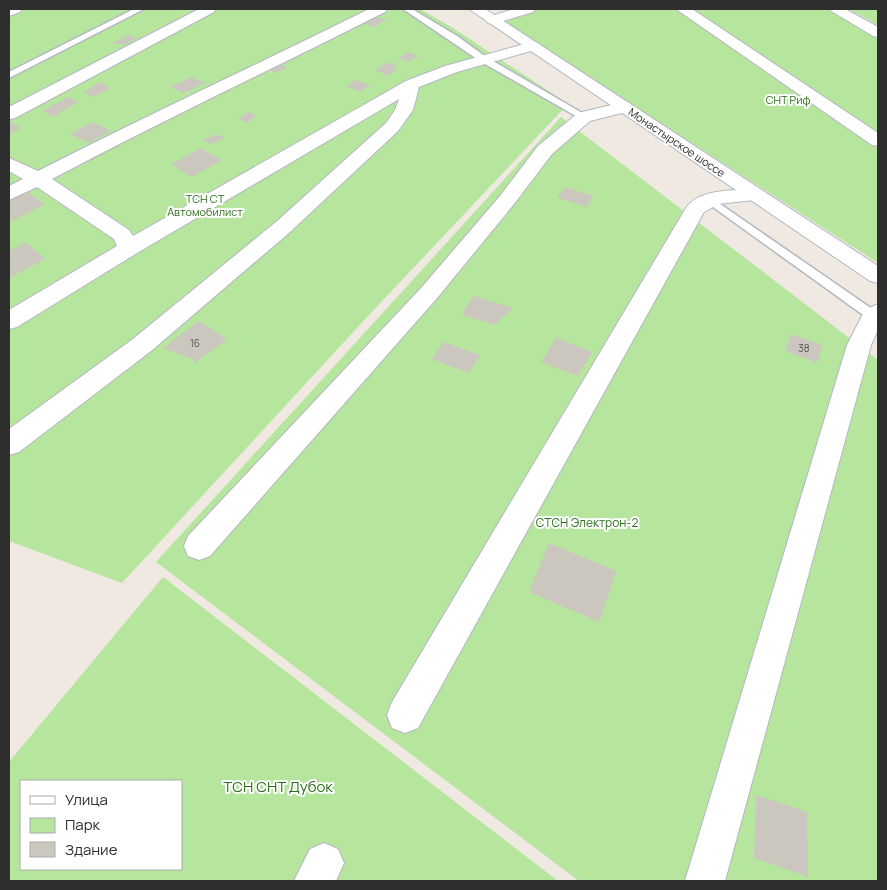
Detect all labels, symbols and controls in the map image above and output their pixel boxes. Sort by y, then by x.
park label: СНТ Риф [766,92,810,107]
street label: Монастырское шоссе [626,104,729,180]
park label: ТСН СТ Автомобилист [167,191,243,219]
house number: 16 [190,336,200,350]
house number: 38 [798,341,810,355]
park label: СТСН Электрон-2 [536,514,638,531]
park label: ТСН СНТ Дубок [223,776,333,797]
legend [20,780,182,870]
text: Улица [65,789,108,810]
text: Парк [65,814,101,835]
text: Здание [65,839,118,860]

